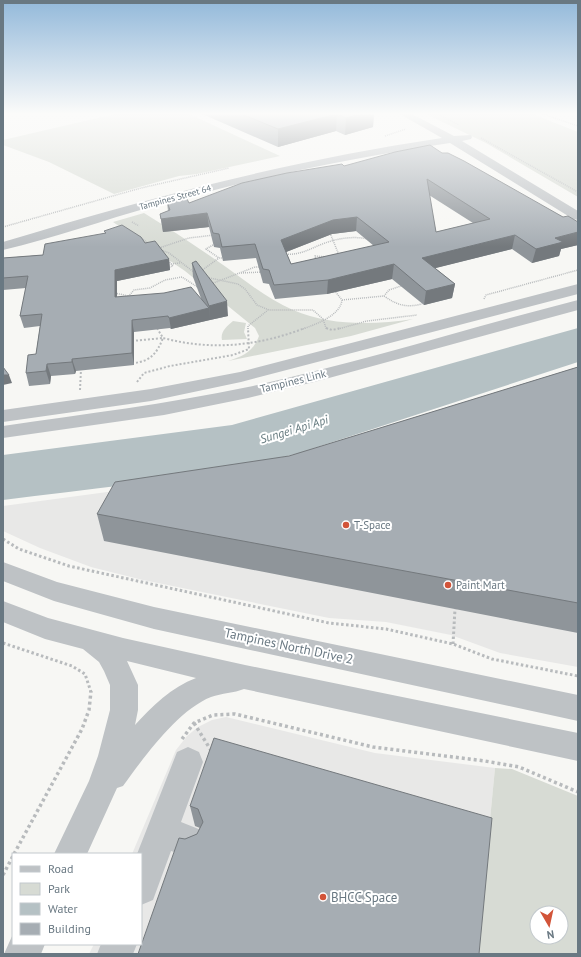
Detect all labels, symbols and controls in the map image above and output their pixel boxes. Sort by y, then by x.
street label: Tampines Street 64 [138,182,212,212]
street label: Tampines Link [259,366,328,396]
water label: Sungei Api Api [258,411,331,446]
place label: T-Space [354,518,391,532]
marker: T-Space [341,520,351,530]
place label: Paint Mart [456,578,505,592]
marker: Paint Mart [443,580,453,590]
street label: Tampines North Drive 2 [223,624,355,668]
legend [12,853,142,945]
text: Road [48,861,73,876]
text: Park [48,881,70,896]
place label: BHCC Space [331,889,397,906]
marker: BHCC Space [318,892,328,902]
text: Water [48,901,78,916]
north arrow [529,905,569,945]
text: Building [48,921,91,936]
text: N [546,927,555,942]

